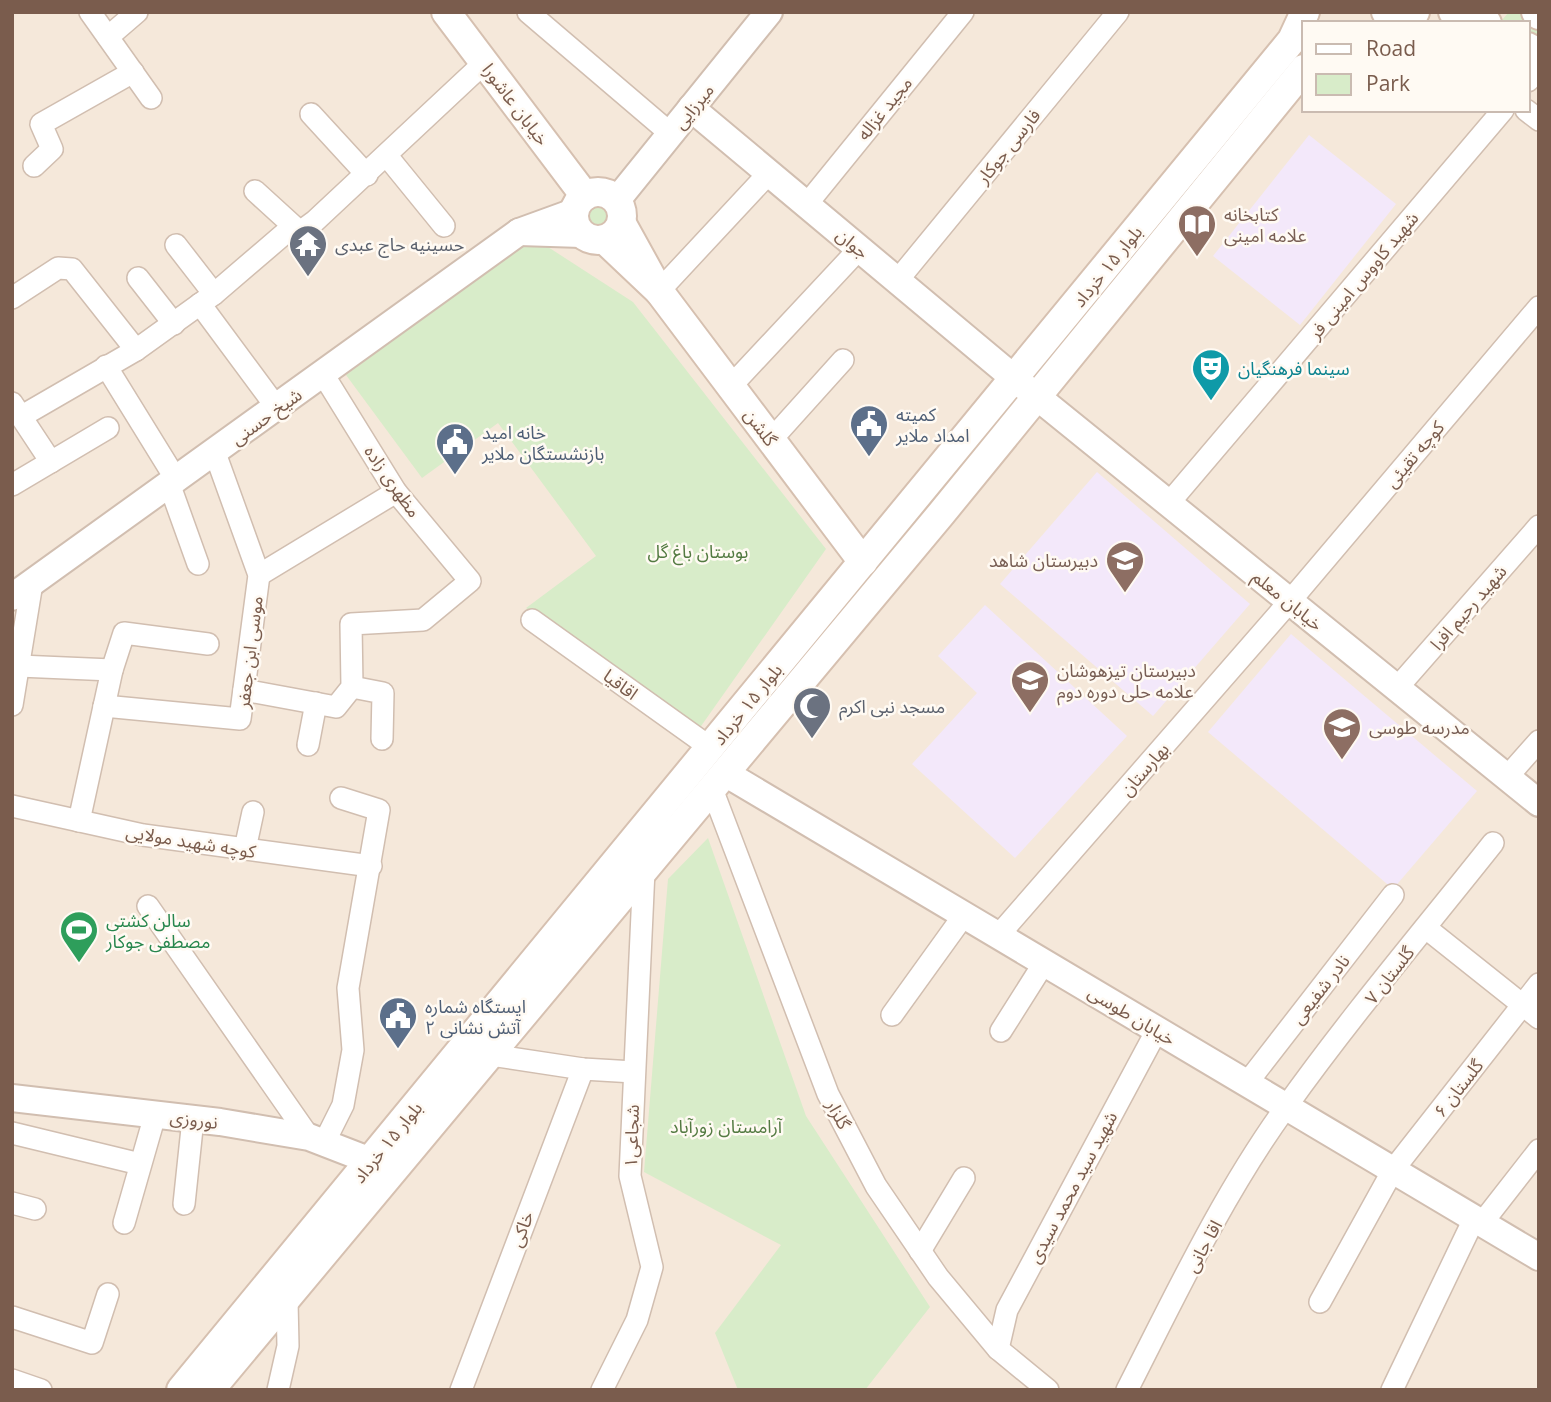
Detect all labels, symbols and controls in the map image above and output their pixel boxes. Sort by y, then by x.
legend [1302,21,1530,112]
text: Road [1366,34,1416,62]
street label: خیابان عاشورا [477,58,555,150]
text: Park [1366,69,1410,97]
street label: مجید غزاله [851,71,917,145]
street label: میرزایی [667,78,719,134]
street label: فارسی جوکار [970,104,1046,189]
place label: کتابخانه علامه امینی [1224,202,1307,247]
library icon: کتابخانه علامه امینی [1176,203,1218,258]
street label: شهید کاووس امینی فر [1302,206,1423,344]
street label: بلوار ۱۵ خرداد [1067,220,1147,312]
street label: جوان [832,222,874,264]
temple icon: حسینیه حاج عبدی [287,223,329,278]
place label: حسینیه حاج عبدی [335,232,464,258]
theatre icon: سینما فرهنگیان [1190,347,1232,402]
place label: سینما فرهنگیان [1238,356,1350,380]
street label: شیخ حسنی [226,382,308,452]
place label: کمیته امداد ملایر [895,402,970,447]
street label: گلشن [739,403,783,451]
public building icon: کمیته امداد ملایر [848,403,890,458]
street label: کوچه تقیئی [1379,415,1449,493]
place label: خانه امید بازنشستگان ملایر [481,420,604,465]
public building icon: خانه امید بازنشستگان ملایر [434,421,476,476]
street label: مظهری زاده [359,440,427,522]
park label: بوستان باغ گل [648,539,748,566]
school or university icon: دبیرستان شاهد [1104,539,1146,594]
place label: دبیرستان شاهد [989,548,1098,572]
street label: شهید رحیم افرا [1424,559,1513,656]
street label: خیابان معلم [1247,564,1328,637]
street label: موسی ابن جعفر [230,594,268,711]
street label: بلوار ۱۵ خرداد [707,658,787,750]
place label: دبیرستان تیزهوشان علامه حلی دوره دوم [1057,658,1196,706]
school or university icon: دبیرستان تیزهوشان علامه حلی دوره دوم [1009,659,1051,714]
street label: اقاقیا [599,663,643,705]
mosque icon: مسجد نبی اکرم [791,685,833,740]
place label: مسجد نبی اکرم [839,694,945,721]
school or university icon: مدرسه طوسی [1321,706,1363,761]
place label: مدرسه طوسی [1369,715,1470,739]
street label: بهارستان [1114,737,1174,801]
street label: کوچه شهید مولایی [124,819,258,863]
place label: سالن کشتی مصطفی جوکار [105,908,211,953]
sports icon: سالن کشتی مصطفی جوکار [58,909,100,964]
street label: گلستان ۷ [1359,941,1420,1009]
street label: نادر شفیعی [1285,949,1355,1029]
street label: خیابان طوسی [1084,980,1180,1050]
place label: ایستگاه شماره ۲ آتش نشانی [425,994,526,1039]
public building icon: ایستگاه شماره ۲ آتش نشانی [377,995,419,1050]
street label: گلستان ۶ [1428,1054,1489,1122]
street label: گلزار [821,1094,857,1134]
street label: بلوار ۱۵ خرداد [347,1096,427,1188]
street label: نوروزی [169,1104,219,1134]
street label: شجاعی۱ [618,1104,644,1168]
street label: شهید سید محمد سیدی [1022,1107,1122,1267]
park label: آرامستان زورآباد [670,1114,783,1138]
street label: خاکی [503,1208,539,1250]
street label: اقا جانی [1179,1216,1227,1276]

